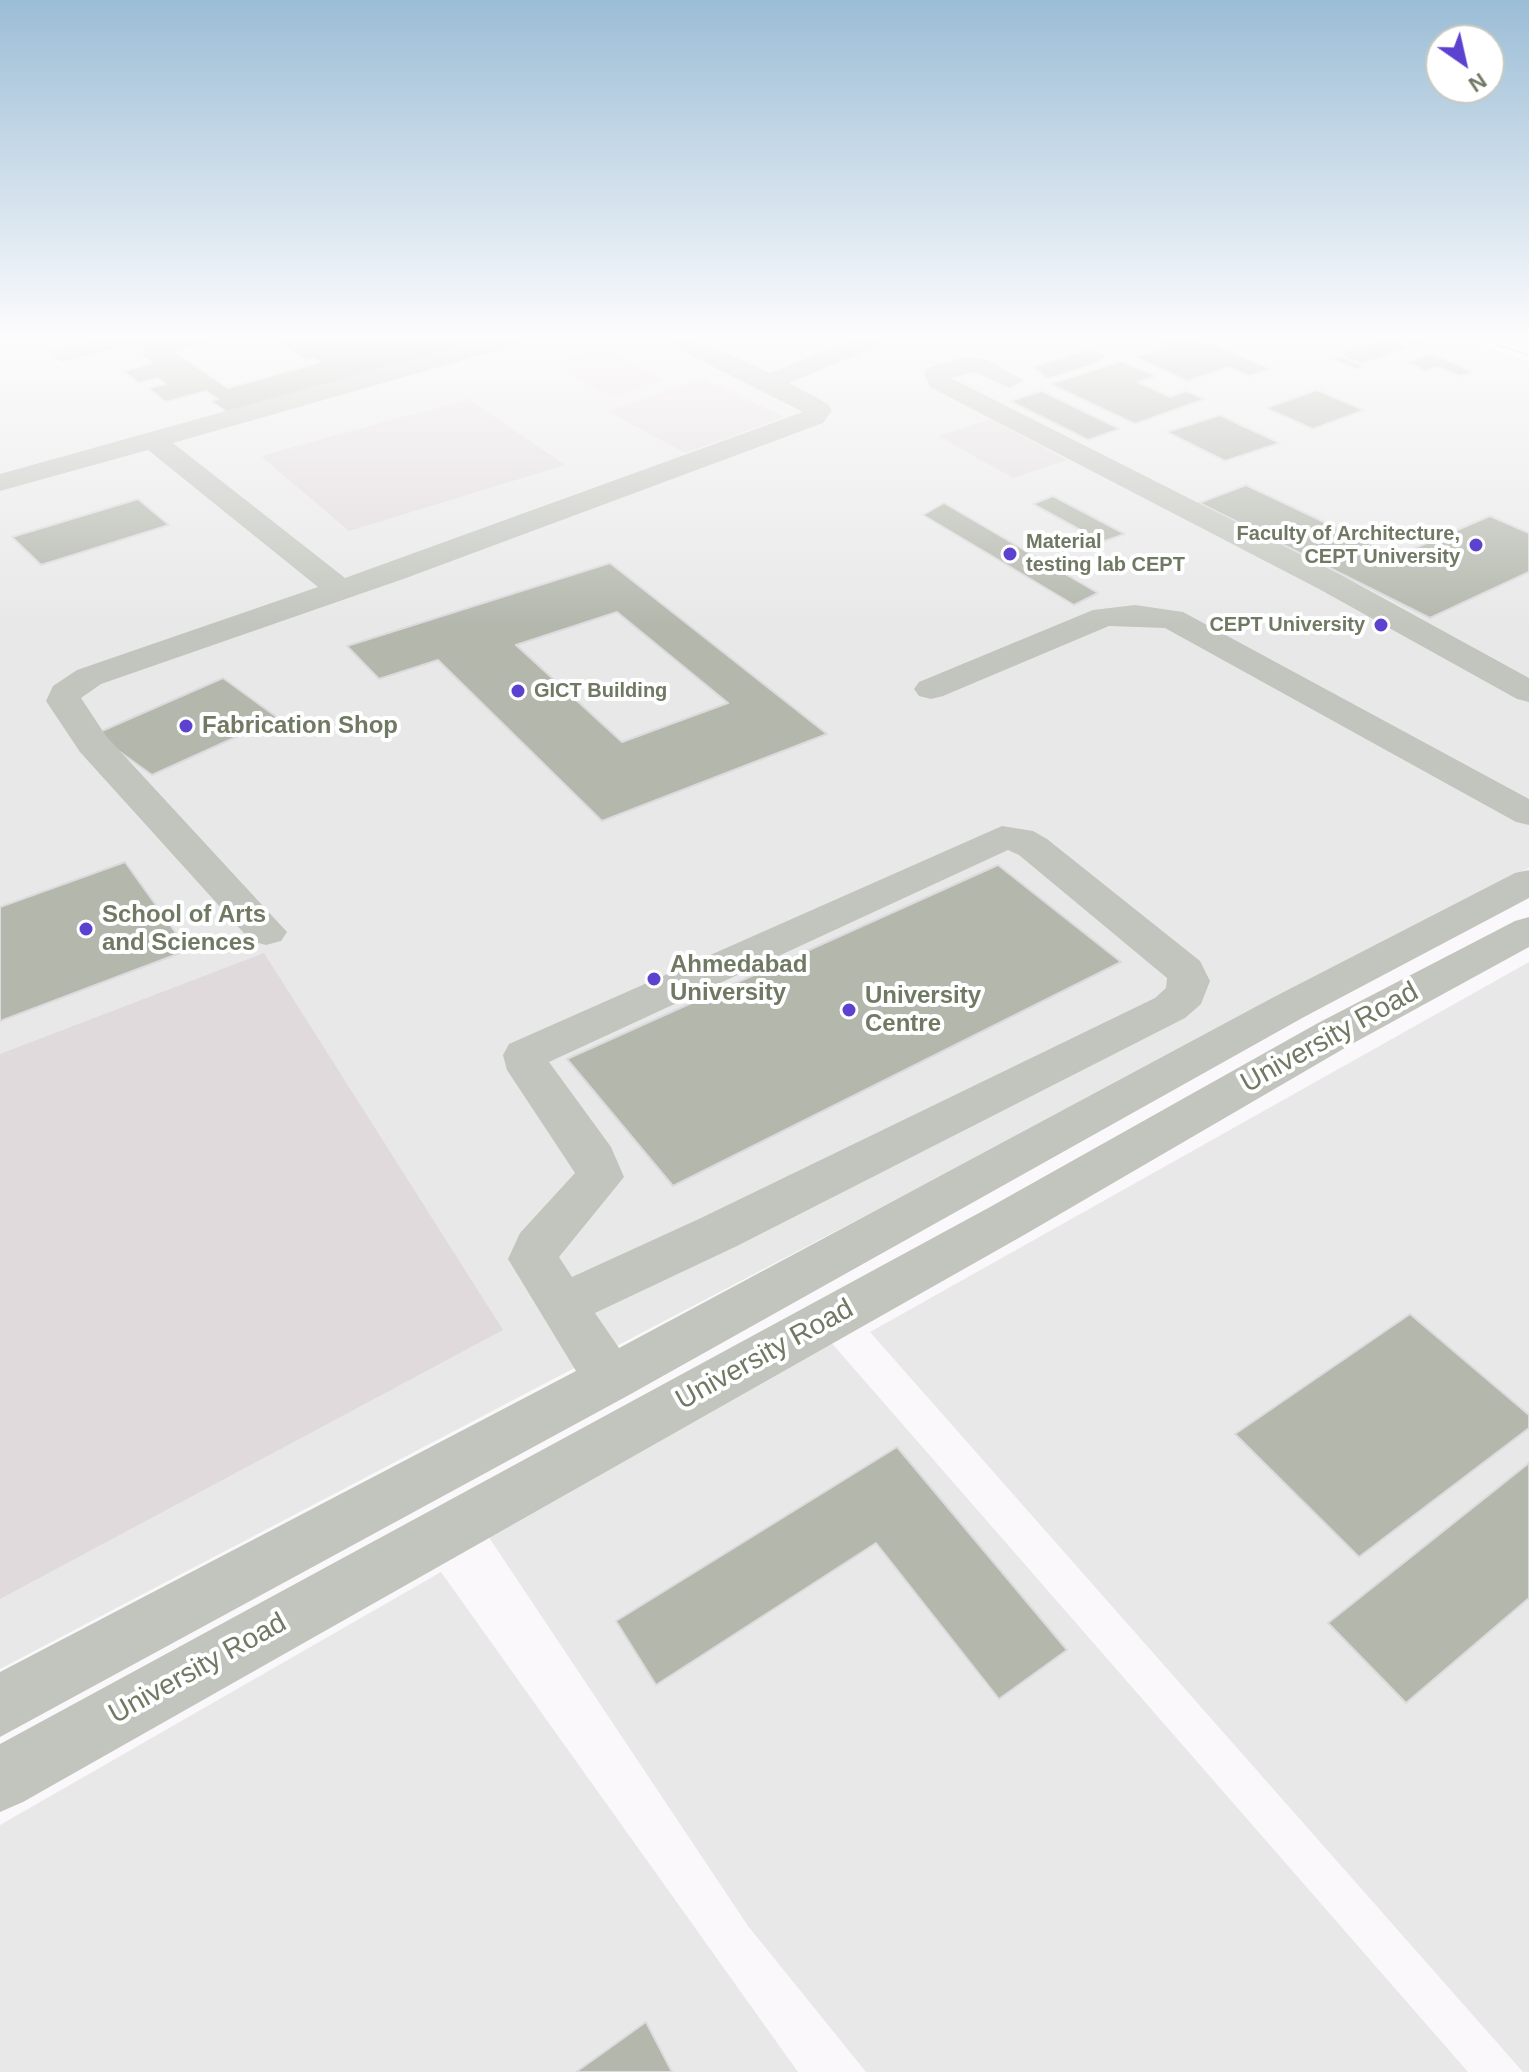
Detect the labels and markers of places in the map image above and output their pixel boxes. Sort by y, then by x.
place label: Faculty of Architecture, CEPT University [1237,522,1460,569]
place label: Material testing lab CEPT [1026,530,1185,577]
marker: Faculty of Architecture, CEPT University [1467,536,1485,554]
marker: Material testing lab CEPT [1001,545,1019,563]
place label: CEPT University [1209,613,1365,637]
marker: CEPT University [1372,616,1390,634]
place label: GICT Building [534,679,667,703]
marker: GICT Building [509,682,527,700]
place label: Fabrication Shop [202,712,398,740]
marker: Fabrication Shop [177,717,195,735]
place label: School of Arts and Sciences [102,901,266,957]
marker: School of Arts and Sciences [77,920,95,938]
place label: Ahmedabad University [670,951,807,1007]
marker: Ahmedabad University [645,970,663,988]
place label: University Centre [865,982,981,1038]
marker: University Centre [840,1001,858,1019]

